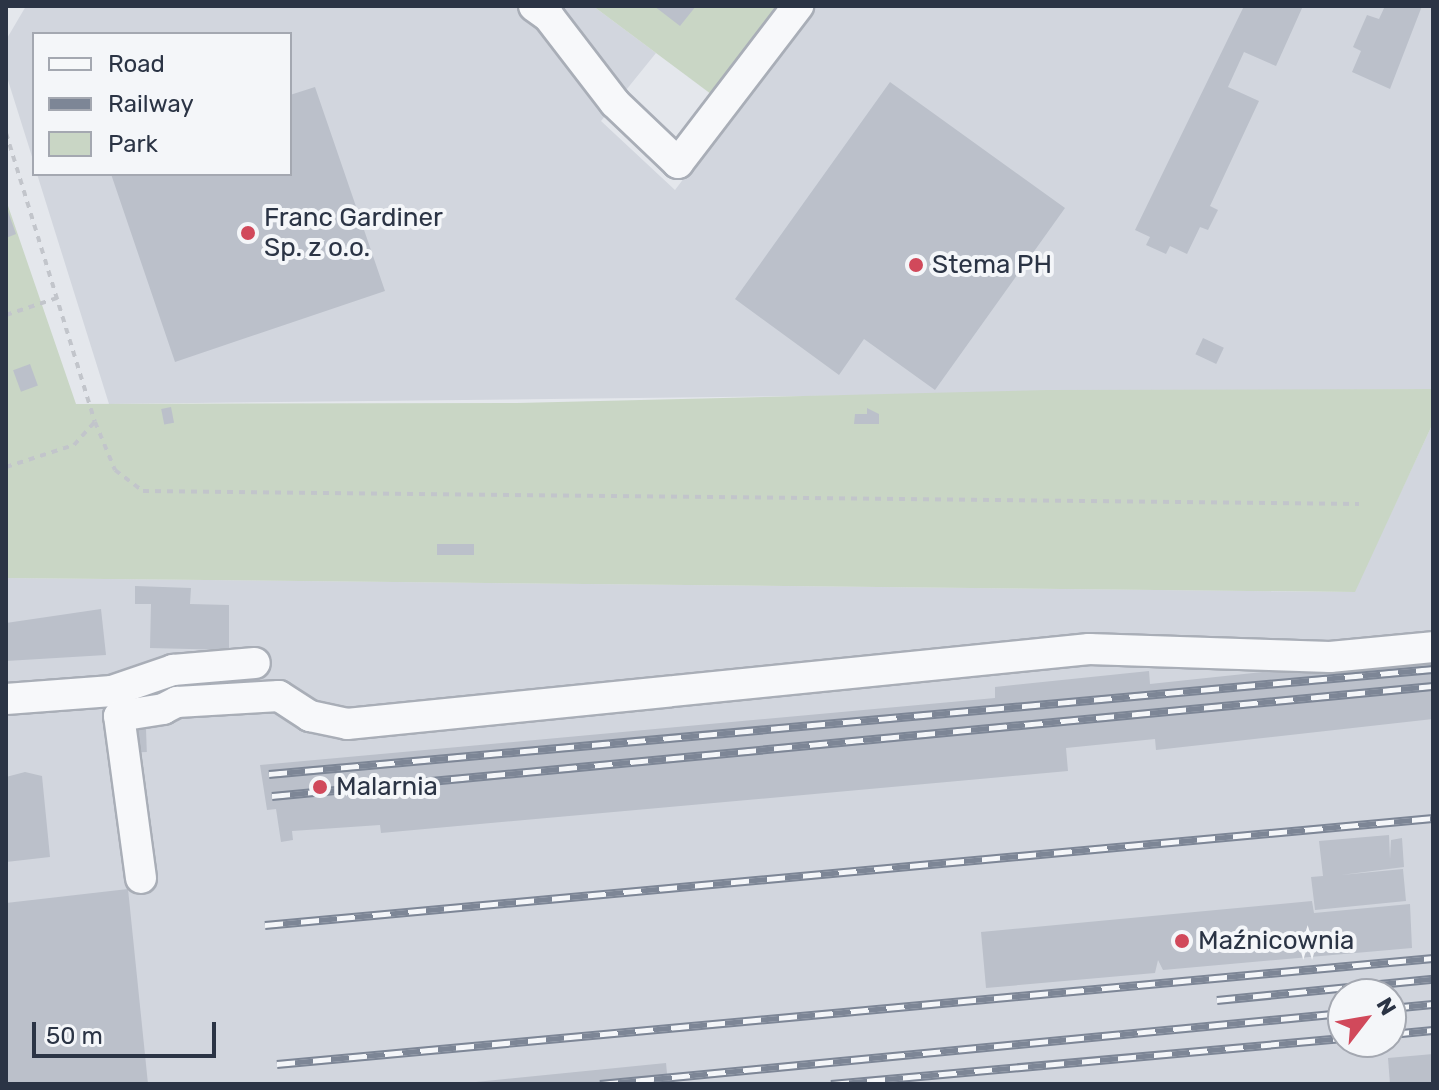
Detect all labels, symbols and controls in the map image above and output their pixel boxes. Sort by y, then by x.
legend [32,32,292,176]
text: Road [108,50,165,78]
text: Railway [108,90,194,118]
text: Park [108,130,158,158]
place label: Franc Gardiner Sp. z o.o. [264,202,443,264]
marker: Franc Gardiner Sp. z o.o. [239,224,257,242]
place label: Stema PH [932,249,1052,281]
marker: Stema PH [907,256,925,274]
place label: Malarnia [336,771,438,803]
marker: Malarnia [311,778,329,796]
place label: Maźnicownia [1198,925,1354,957]
marker: Maźnicownia [1173,932,1191,950]
north arrow [1327,978,1407,1058]
text: N [1371,993,1402,1020]
scale bar [36,1006,220,1056]
text: 50 m [46,1022,103,1050]

